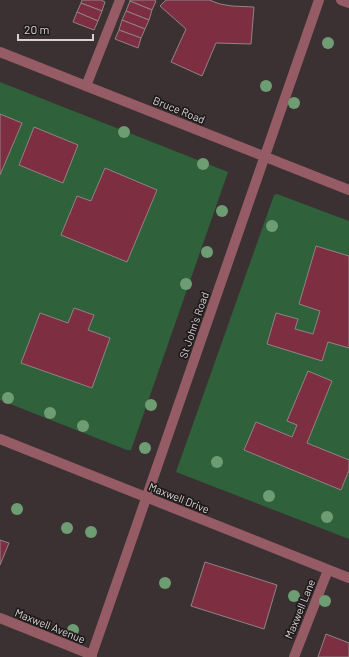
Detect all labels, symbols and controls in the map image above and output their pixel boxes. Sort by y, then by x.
scale bar [18,16,93,42]
text: 20 m [24,22,50,36]
street label: Bruce Road [151,93,207,126]
street label: St John's Road [176,290,211,360]
street label: Maxwell Drive [147,480,211,516]
street label: Maxwell Lane [282,577,317,641]
street label: Maxwell Avenue [13,606,87,646]

